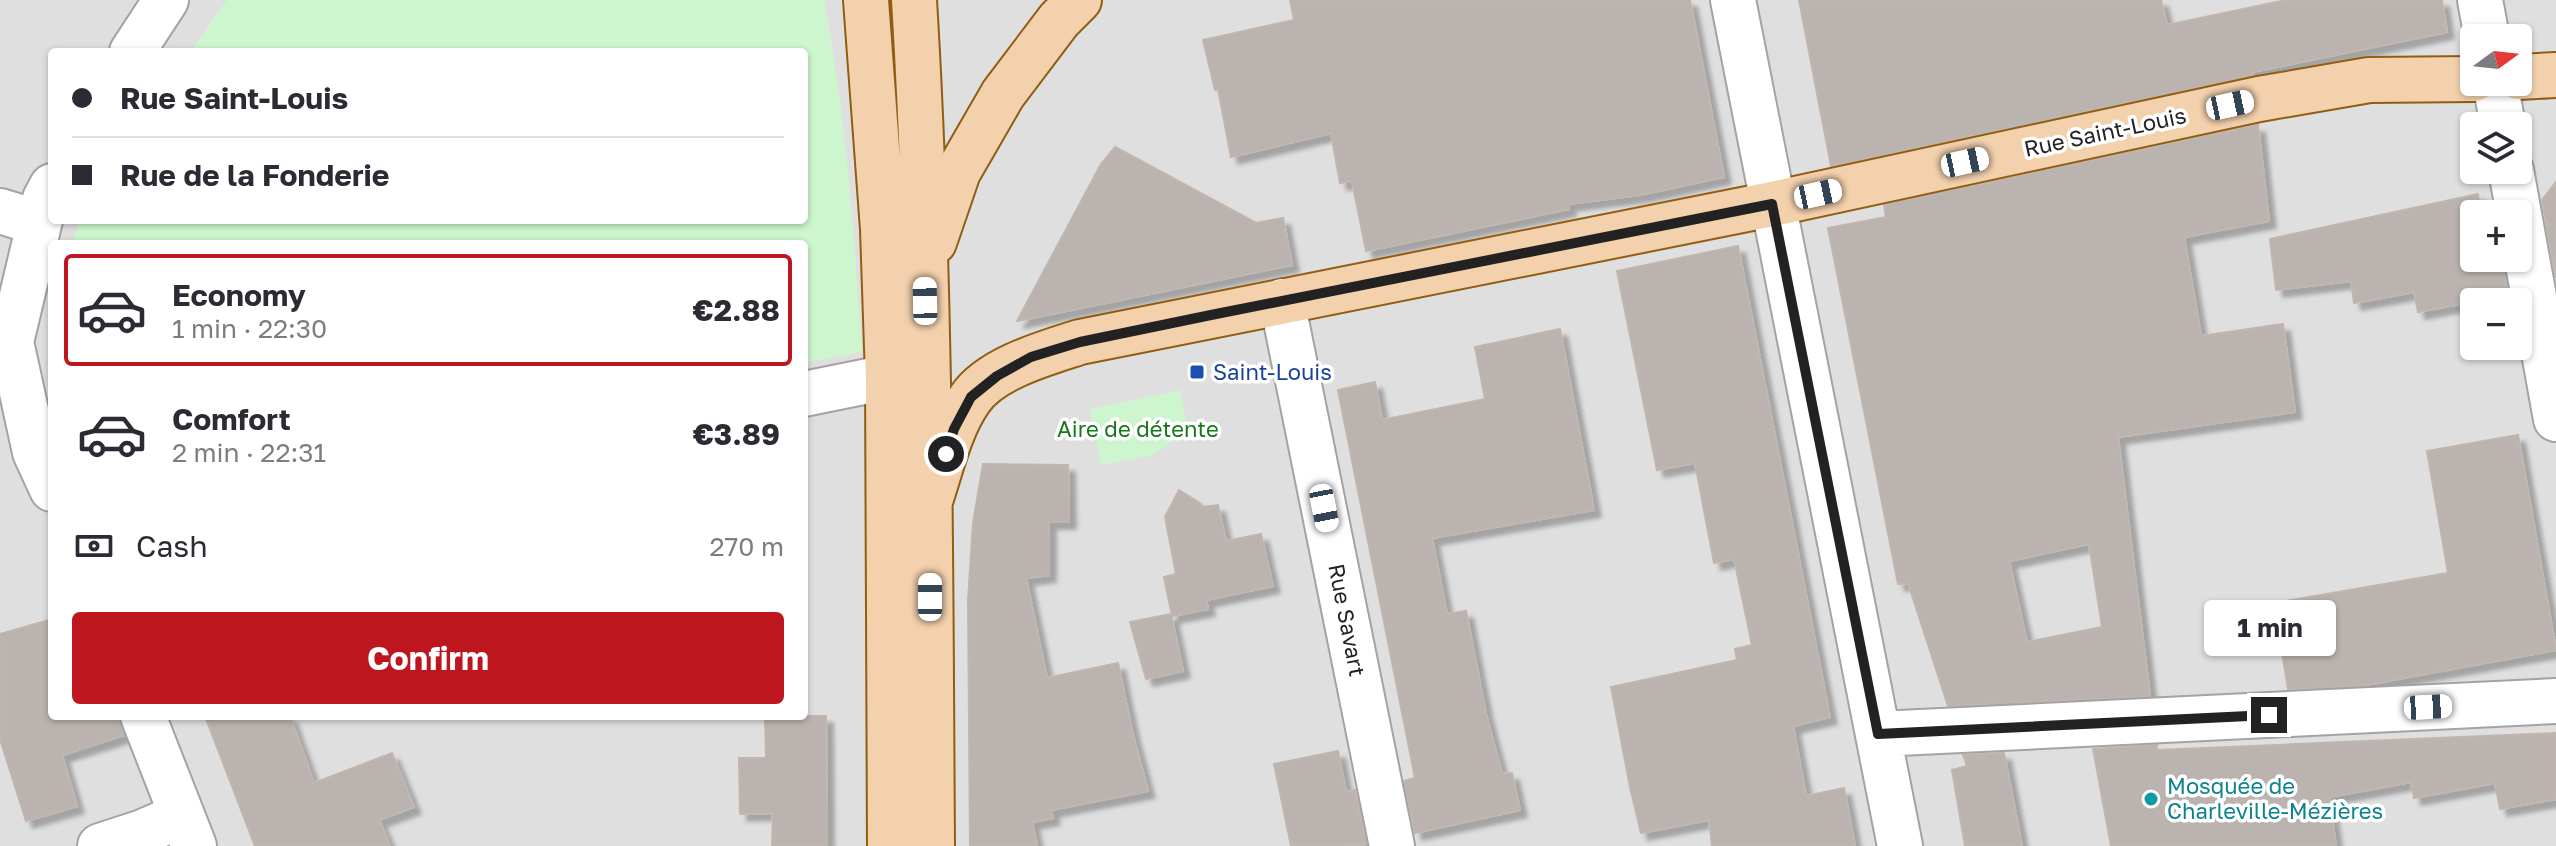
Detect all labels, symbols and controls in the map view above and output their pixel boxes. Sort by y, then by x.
north arrow [2460,24,2532,96]
map controls [2460,24,2532,360]
text: Rue Saint-Louis [120,80,348,116]
car [2204,88,2256,122]
street label: Rue Saint-Louis [2021,101,2188,162]
button: layers [2460,112,2532,184]
car [1939,145,1991,179]
text: Rue de la Fonderie [120,157,390,193]
car [1792,177,1844,211]
button: + [2460,200,2532,272]
icon: car [76,274,148,346]
text: Economy [172,277,306,313]
car [913,277,937,325]
button: − [2460,288,2532,360]
text: €2.88 [693,292,780,328]
text: 1 min · 22:30 [172,313,327,344]
place label: Saint-Louis [1213,358,1332,385]
marker: Saint-Louis [1188,363,1206,381]
icon: car [76,398,148,470]
text: Comfort [172,401,291,437]
park label: Aire de détente [1057,415,1219,442]
text: €3.89 [693,416,780,452]
route start [928,436,964,472]
text: 2 min · 22:31 [172,437,326,468]
car [1308,482,1340,534]
icon: cash [72,524,116,568]
text: Cash [136,528,208,564]
text: 270 m [710,531,784,562]
street label: Rue Savart [1323,561,1372,678]
car [918,573,942,621]
callout: 1 min [2203,599,2335,655]
button: Confirm [72,612,784,704]
text: 1 min [2237,612,2303,643]
car [2403,694,2453,720]
route end [2251,697,2287,733]
place label: Mosquée de Charleville-Mézières [2167,772,2383,824]
marker: Mosquée de Charleville-Mézières [2142,790,2160,808]

